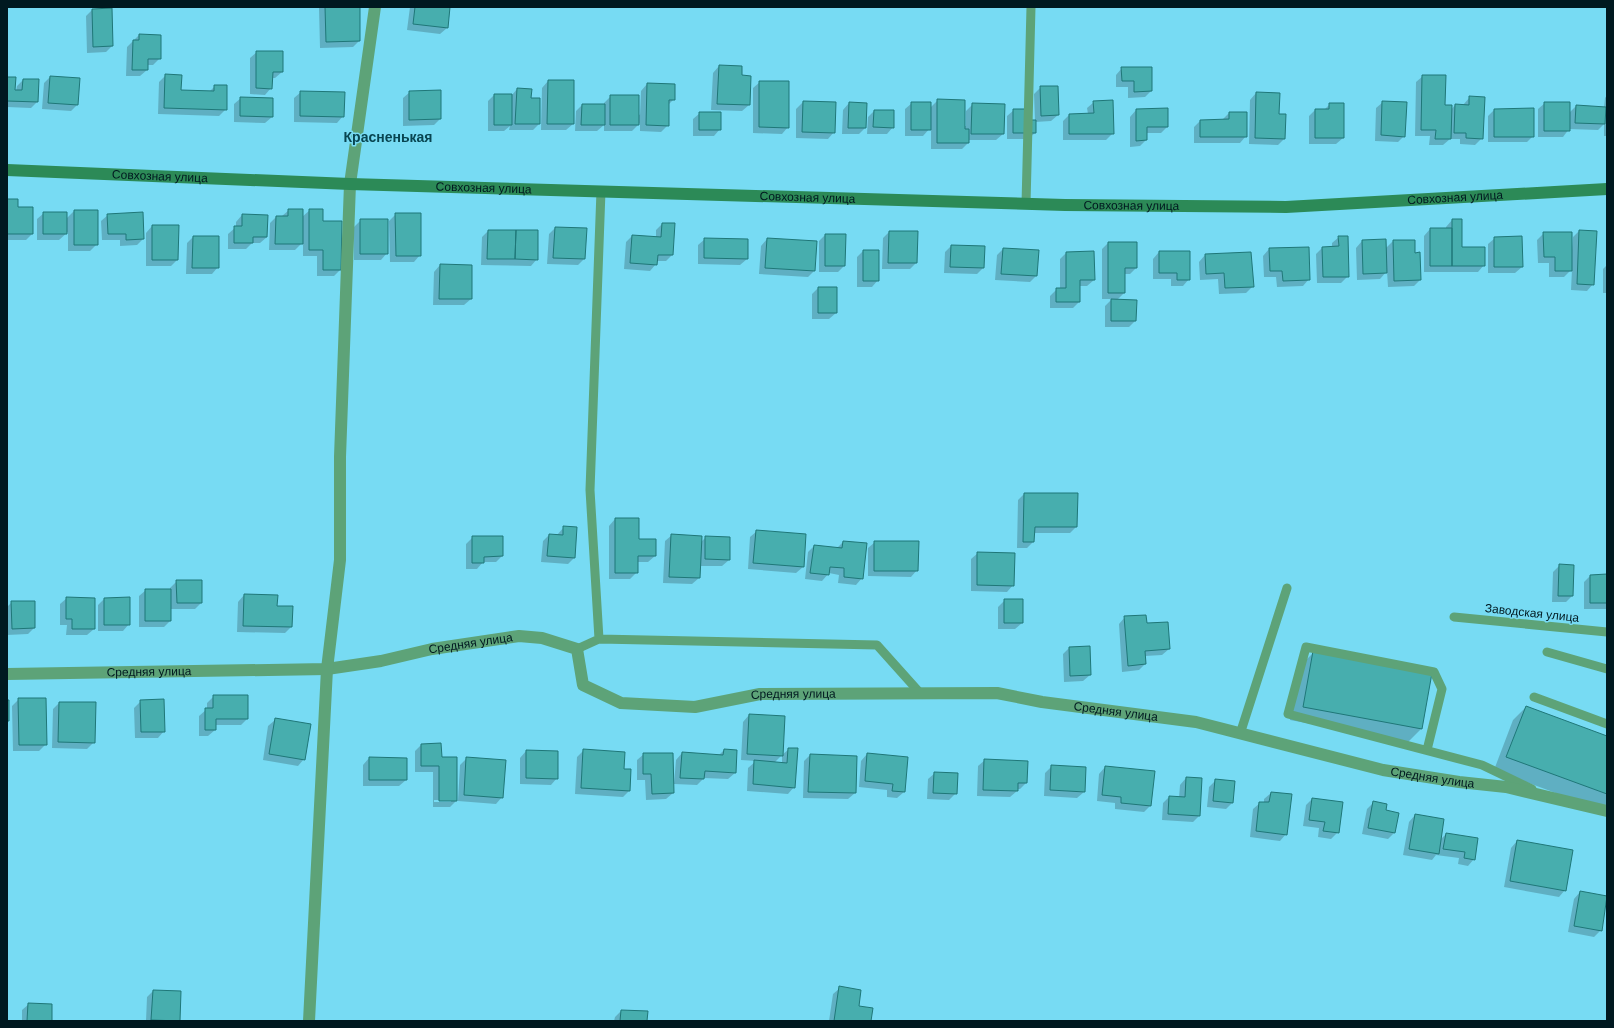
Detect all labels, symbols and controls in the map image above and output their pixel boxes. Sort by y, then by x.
district label: Красненькая [344,129,432,145]
street label: Совхозная улица [112,167,208,185]
street label: Совхозная улица [436,180,532,196]
street label: Совхозная улица [1407,188,1504,207]
street label: Совхозная улица [759,189,856,206]
street label: Совхозная улица [1083,198,1180,213]
street label: Заводская улица [1484,601,1580,625]
street label: Средняя улица [428,630,514,656]
street label: Средняя улица [106,664,192,679]
street label: Средняя улица [750,687,836,703]
street label: Средняя улица [1073,699,1159,724]
street label: Средняя улица [1389,764,1475,791]

